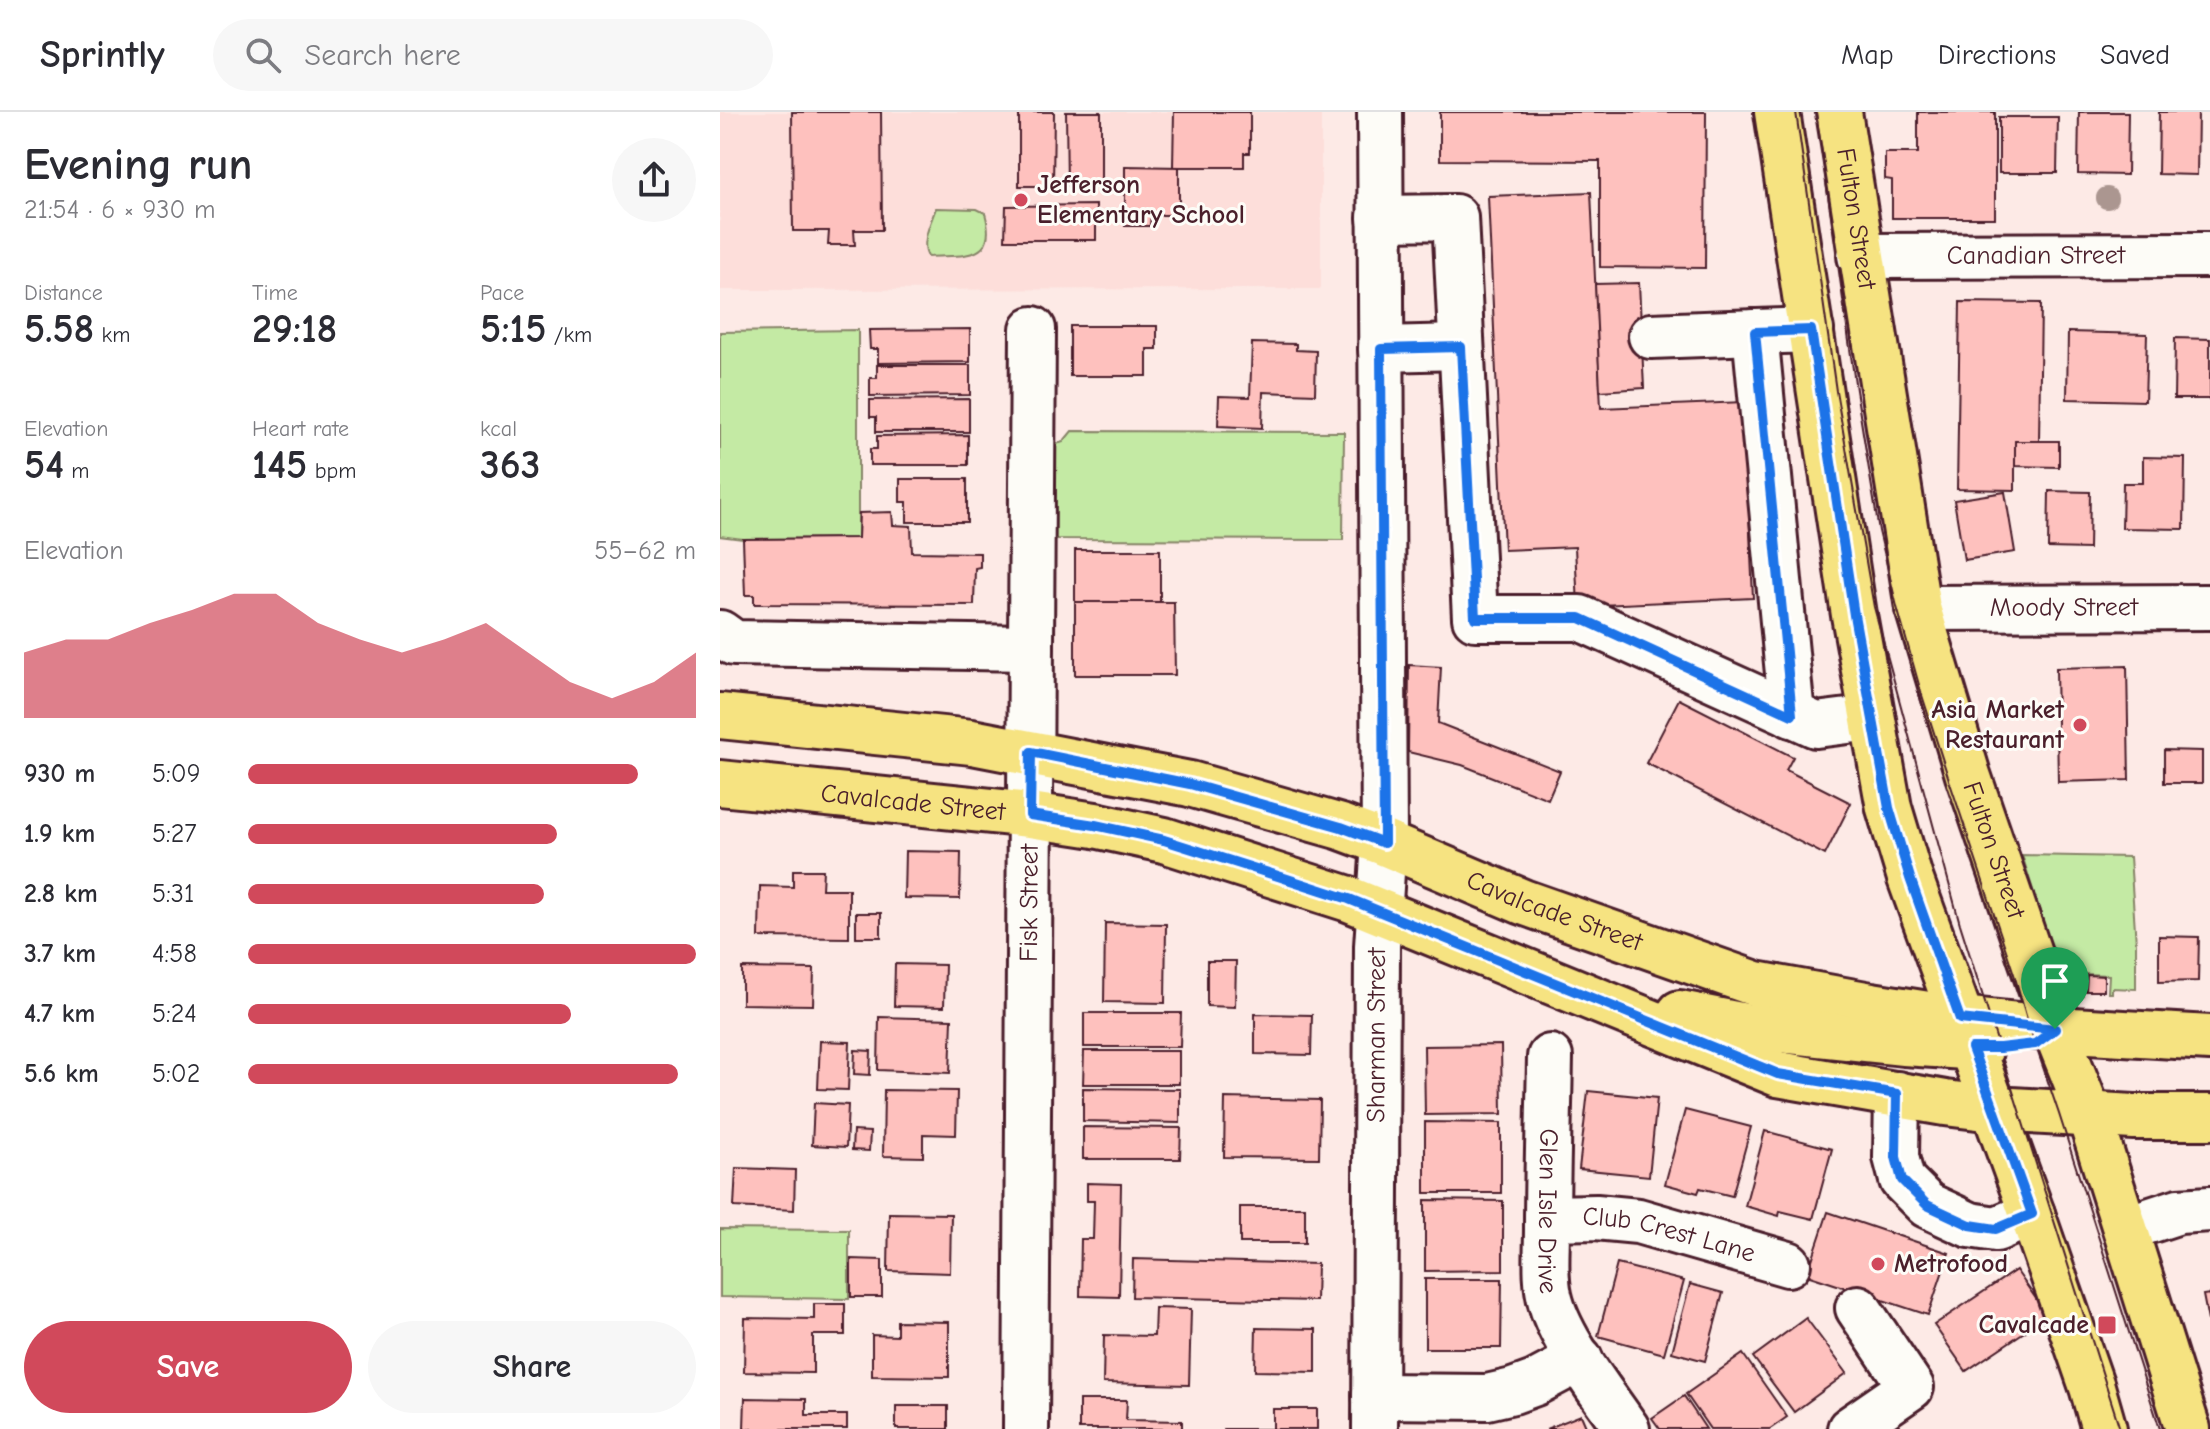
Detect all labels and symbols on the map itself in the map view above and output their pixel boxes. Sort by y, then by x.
street label: Fulton Street [1830,146,1882,293]
place label: Jefferson Elementary School [1037,170,1245,230]
marker: Jefferson Elementary School [1012,191,1030,209]
street label: Canadian Street [1947,240,2127,271]
street label: Moody Street [1990,592,2140,623]
place label: Asia Market Restaurant [1932,695,2064,755]
marker: Asia Market Restaurant [2071,716,2089,734]
street label: Cavalcade Street [819,778,1008,828]
street label: Fulton Street [1956,778,2032,924]
street label: Fisk Street [1014,842,1045,962]
street label: Cavalcade Street [1462,865,1648,958]
street label: Sharman Street [1361,946,1392,1123]
pin [2021,947,2089,1029]
street label: Glen Isle Drive [1531,1128,1563,1295]
street label: Club Crest Lane [1582,1202,1759,1269]
place label: Metrofood [1894,1249,2008,1279]
marker: Metrofood [1869,1255,1887,1273]
place label: Cavalcade [1978,1310,2089,1340]
marker: Cavalcade [2096,1314,2118,1336]

